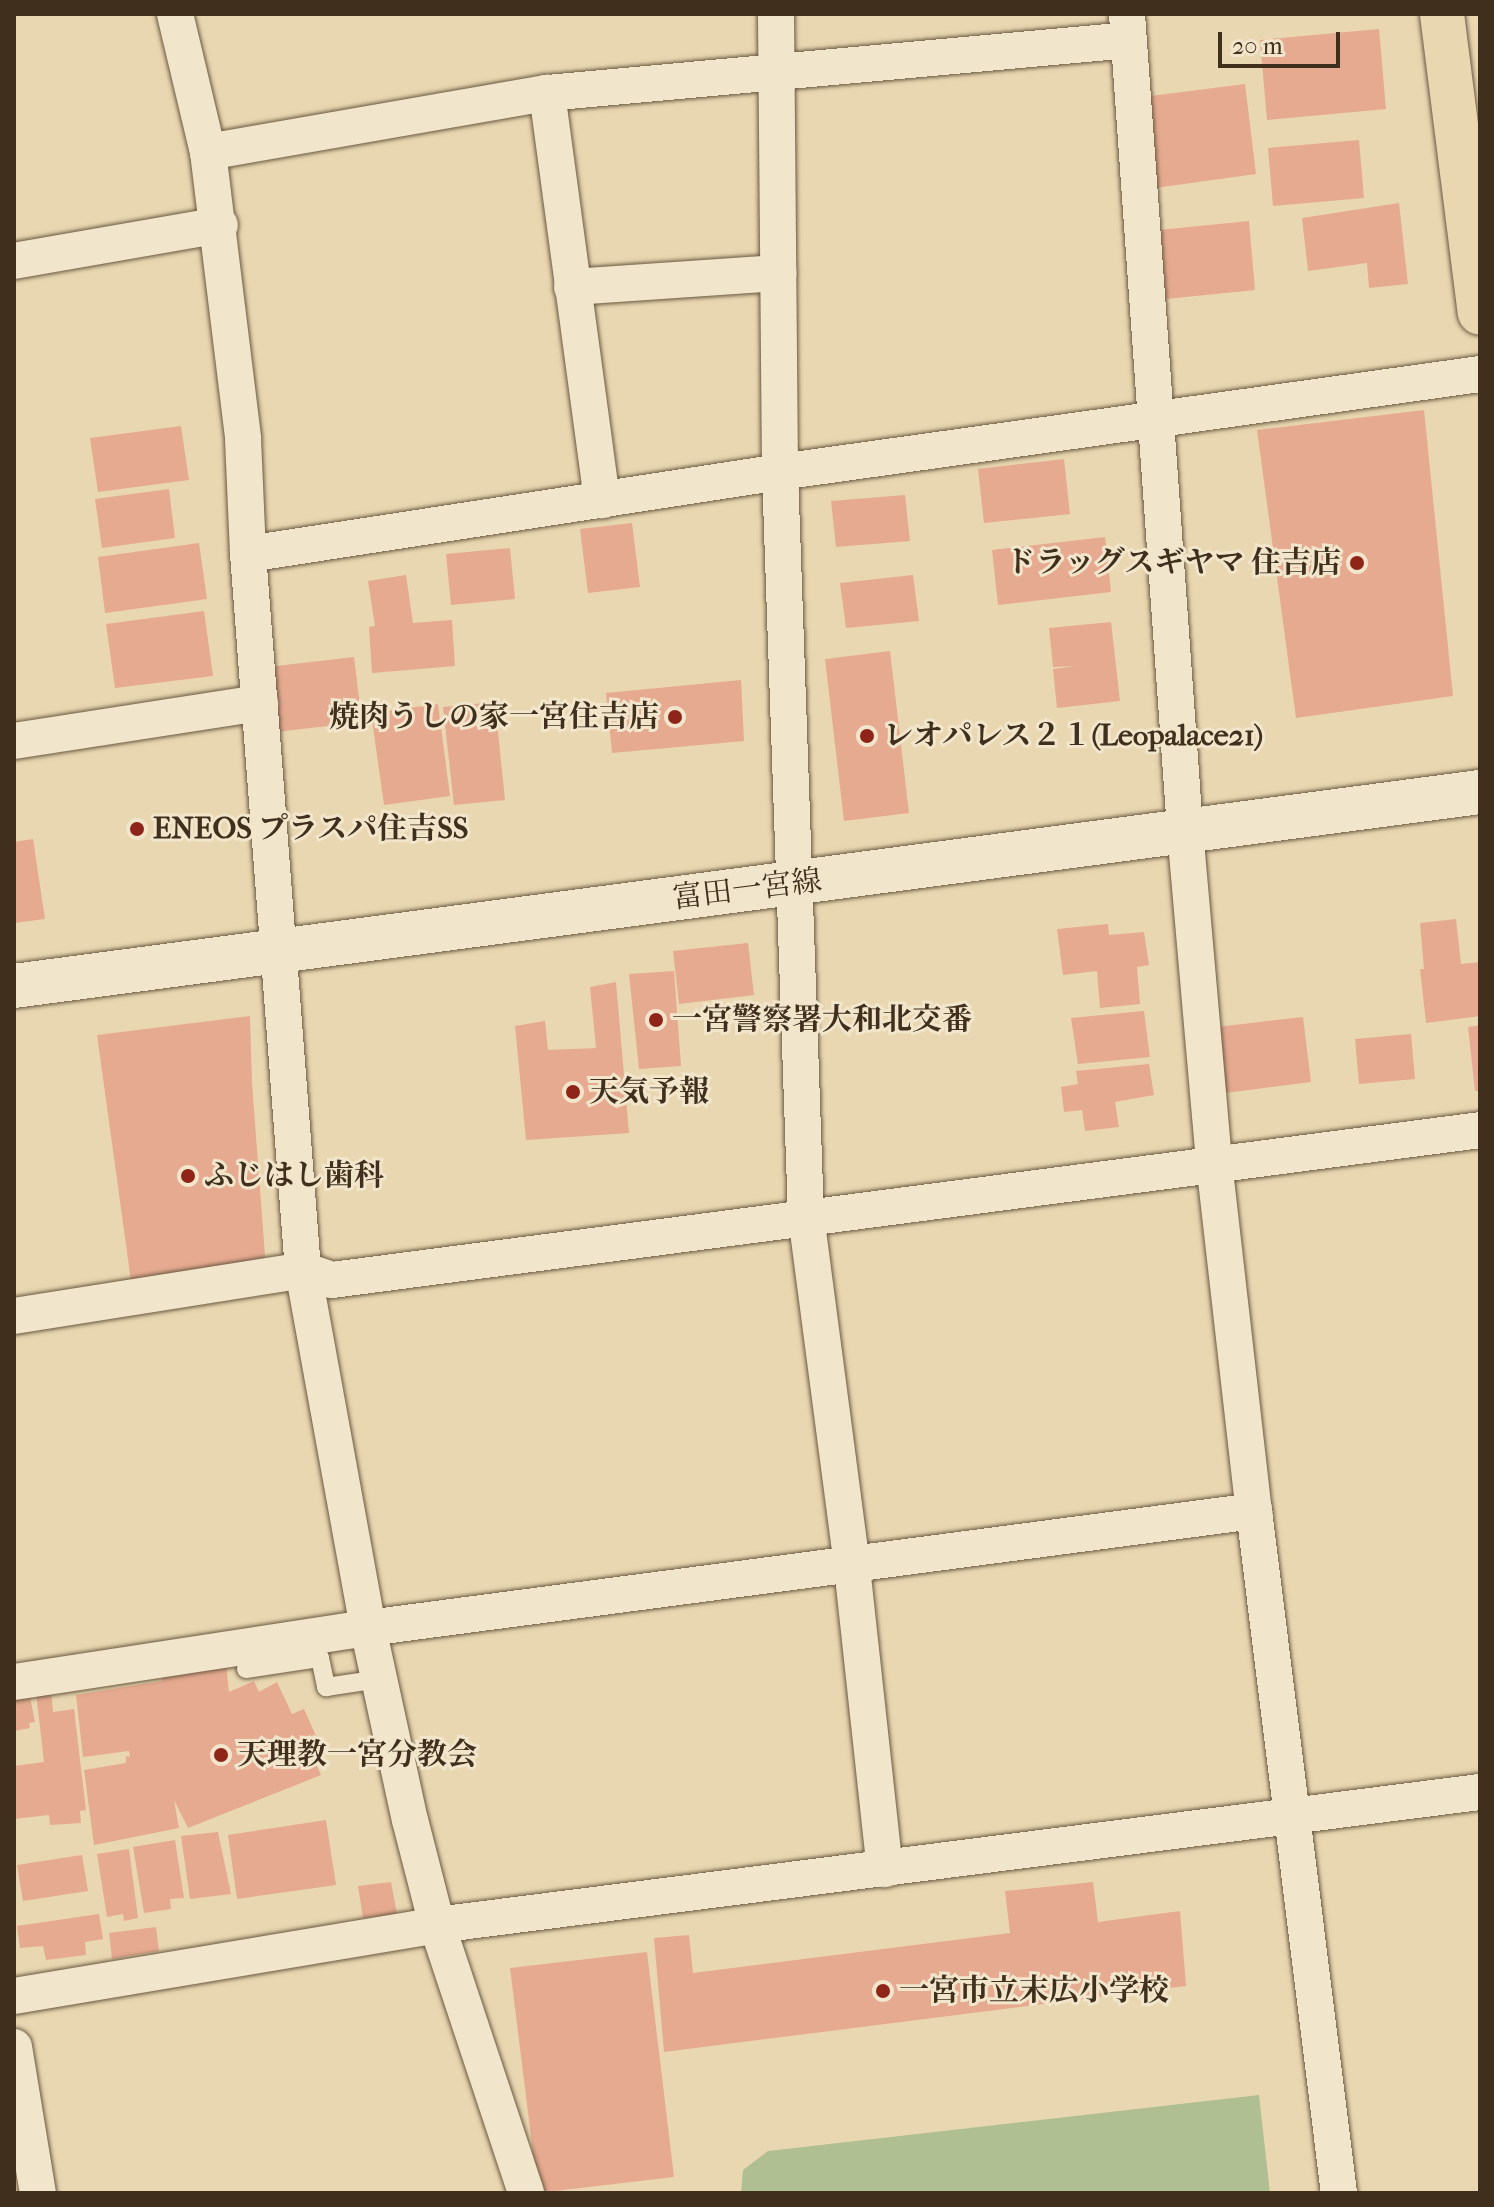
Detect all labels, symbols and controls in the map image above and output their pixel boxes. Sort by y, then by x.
scale bar [1222,16,1344,66]
text: 20 m [1232,32,1283,60]
place label: ドラッグスギヤマ 住吉店 [1005,545,1341,581]
marker: ドラッグスギヤマ 住吉店 [1348,554,1366,572]
place label: 焼肉うしの家一宮住吉店 [329,699,659,735]
marker: 焼肉うしの家一宮住吉店 [666,708,684,726]
place label: レオパレス２１(Leopalace21) [883,718,1265,754]
marker: レオパレス２１(Leopalace21) [858,727,876,745]
place label: ENEOS プラスパ住吉SS [153,811,469,847]
marker: ENEOS プラスパ住吉SS [128,820,146,838]
street label: 富田一宮線 [670,863,824,917]
place label: 一宮警察署大和北交番 [672,1002,972,1038]
marker: 一宮警察署大和北交番 [647,1011,665,1029]
place label: 天気予報 [589,1074,709,1110]
marker: 天気予報 [564,1083,582,1101]
place label: ふじはし歯科 [204,1158,384,1194]
marker: ふじはし歯科 [179,1167,197,1185]
place label: 天理教一宮分教会 [237,1737,477,1773]
marker: 天理教一宮分教会 [212,1746,230,1764]
place label: 一宮市立末広小学校 [899,1973,1169,2009]
marker: 一宮市立末広小学校 [874,1982,892,2000]

